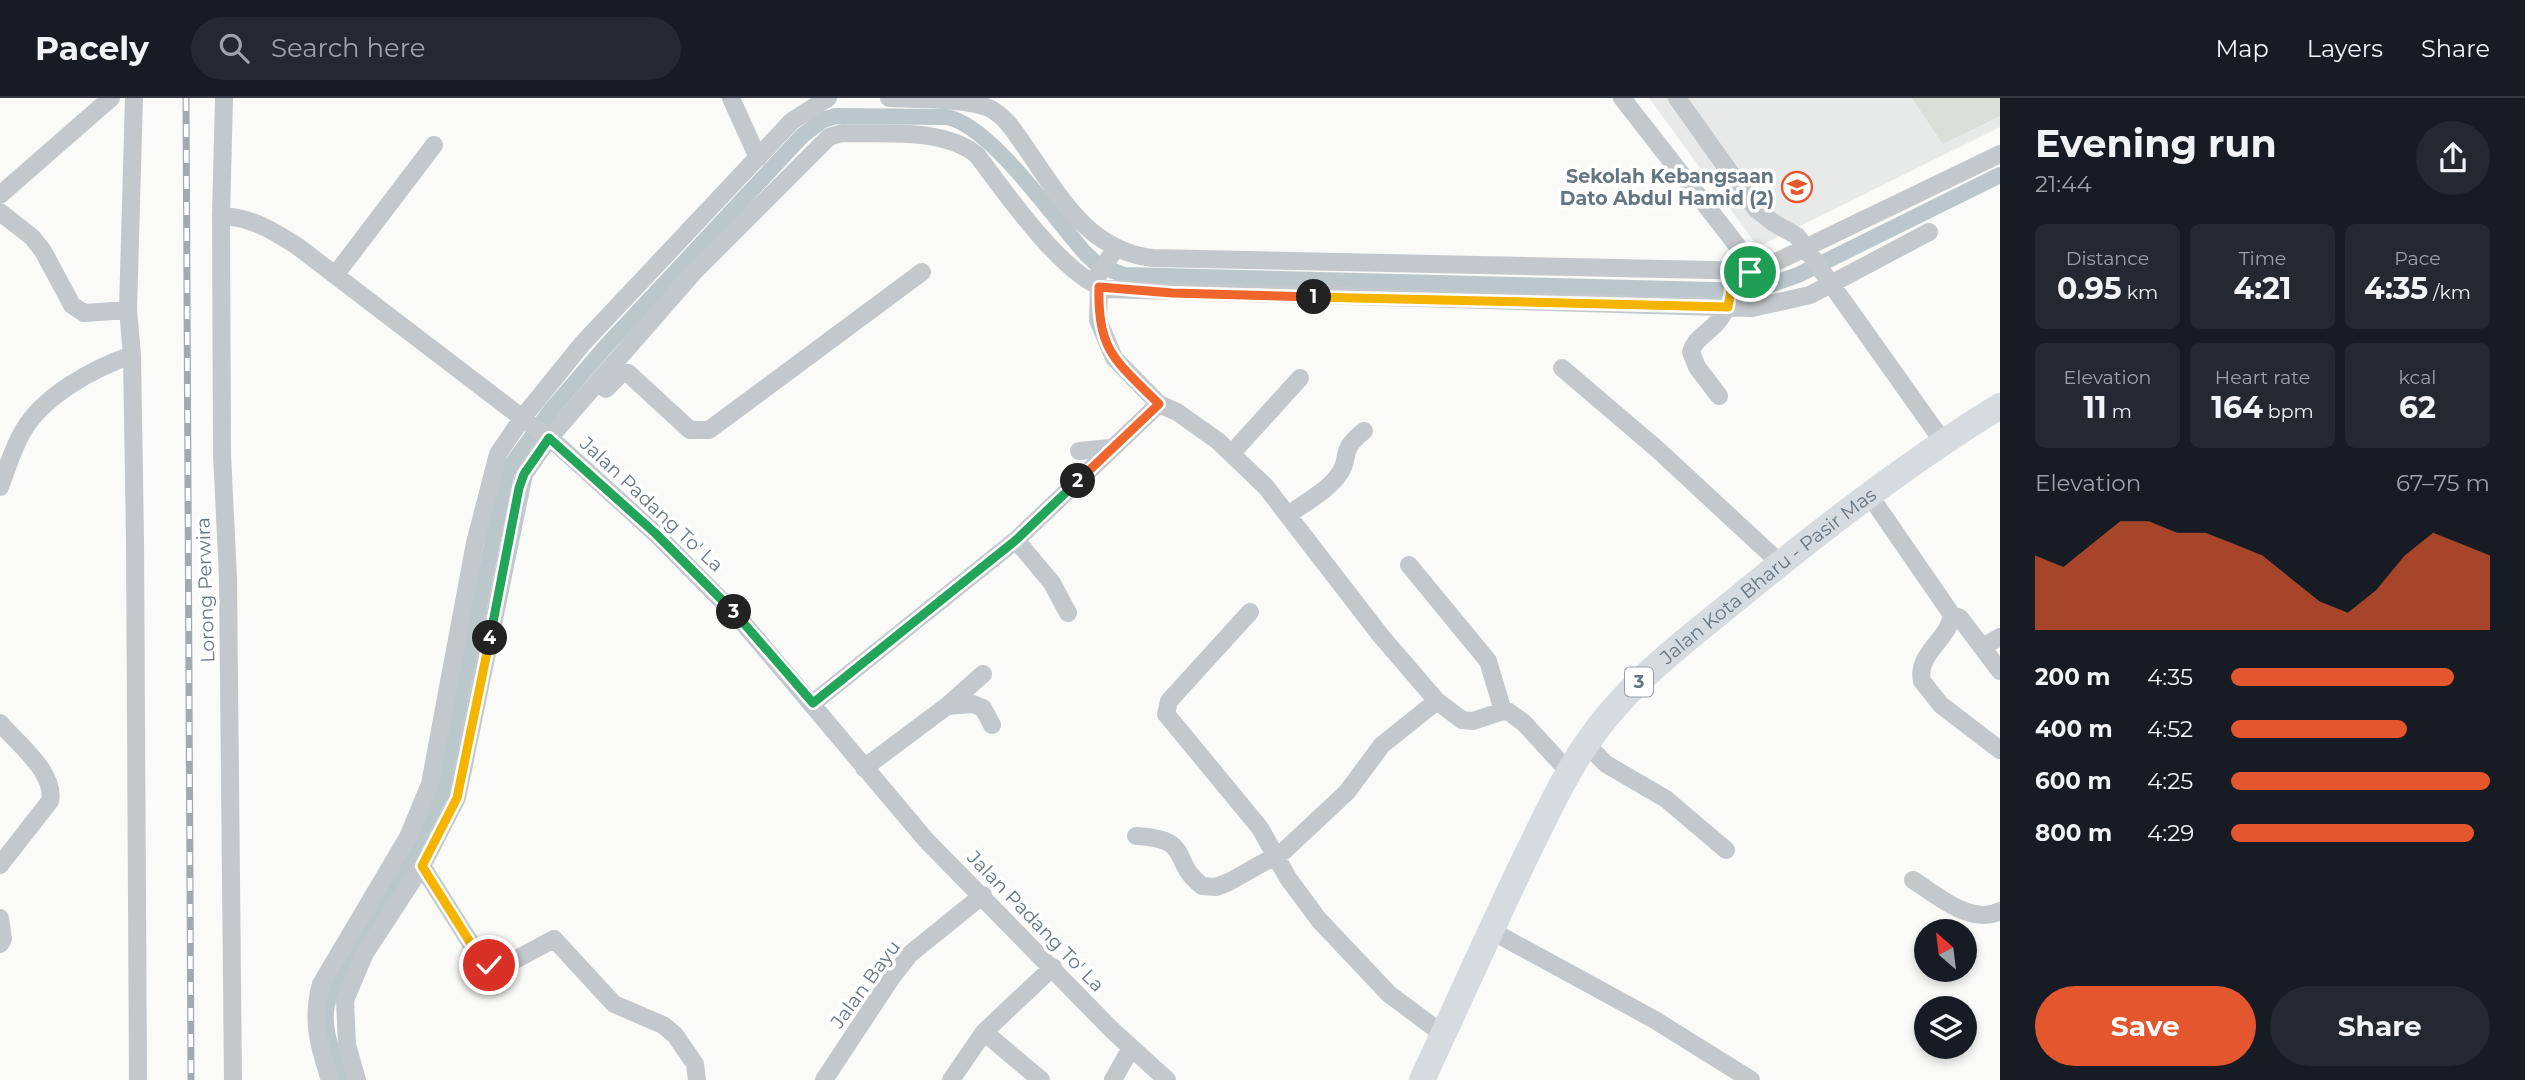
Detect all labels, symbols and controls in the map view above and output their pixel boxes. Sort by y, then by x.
search box [191,17,681,80]
text: Pacely [35,28,149,68]
icon: search [215,29,253,67]
text: Search here [271,32,426,64]
text: Map [2215,34,2269,63]
text: Layers [2307,34,2383,63]
text: Share [2421,34,2490,63]
text: Evening run [2035,120,2277,167]
button: share [2416,121,2490,195]
place label: Sekolah Kebangsaan Dato Abdul Hamid (2) [1560,165,1774,210]
school or university icon: Sekolah Kebangsaan Dato Abdul Hamid (2) [1780,170,1814,204]
text: 21:44 [2035,170,2092,198]
pin [1720,242,1780,302]
text: Distance [2066,247,2149,270]
text: Time [2239,247,2286,270]
text: Pace [2394,247,2441,270]
icon: arrive [1731,253,1769,291]
text: 0.95 [2057,270,2122,307]
text: 4:21 [2233,270,2292,307]
text: 4:35 [2364,270,2428,307]
pin: 1 [1296,280,1332,314]
text: km [2122,281,2158,304]
text: /km [2428,281,2471,304]
text: 1 [1310,285,1317,308]
text: Elevation [2064,366,2151,389]
text: Heart rate [2215,366,2310,389]
text: kcal [2399,366,2436,389]
text: 11 [2083,389,2107,426]
text: 164 [2211,389,2263,426]
text: 62 [2399,389,2436,426]
text: m [2107,400,2132,423]
text: bpm [2263,400,2314,423]
street label: Jalan Padang To' La [575,431,728,577]
pin: 2 [1060,464,1096,498]
text: 2 [1072,469,1083,492]
text: Elevation [2035,469,2141,497]
text: 67–75 m [2396,469,2490,497]
street label: Jalan Kota Bharu - Pasir Mas [1655,483,1881,670]
street label: Lorong Perwira [191,517,220,663]
pin: 3 [716,594,752,630]
text: 3 [728,600,739,623]
pin: 4 [472,620,508,656]
text: 4 [483,626,496,649]
text: 200 m [2035,663,2110,691]
text: 4:35 [2147,663,2193,691]
road number: 3 [1625,668,1653,696]
text: 400 m [2035,715,2113,743]
text: 4:52 [2147,715,2193,743]
text: 600 m [2035,767,2112,795]
text: 4:25 [2147,767,2193,795]
text: 800 m [2035,819,2112,847]
text: 4:29 [2147,819,2194,847]
street label: Jalan Padang To' La [962,845,1109,997]
north arrow [1914,919,1978,982]
map controls [1914,919,1977,1059]
pin [459,935,519,995]
street label: Jalan Bayu [825,936,905,1034]
icon: check [470,946,508,984]
button: Save [2035,986,2256,1066]
button: Share [2270,986,2490,1066]
button: layers [1914,996,1977,1059]

